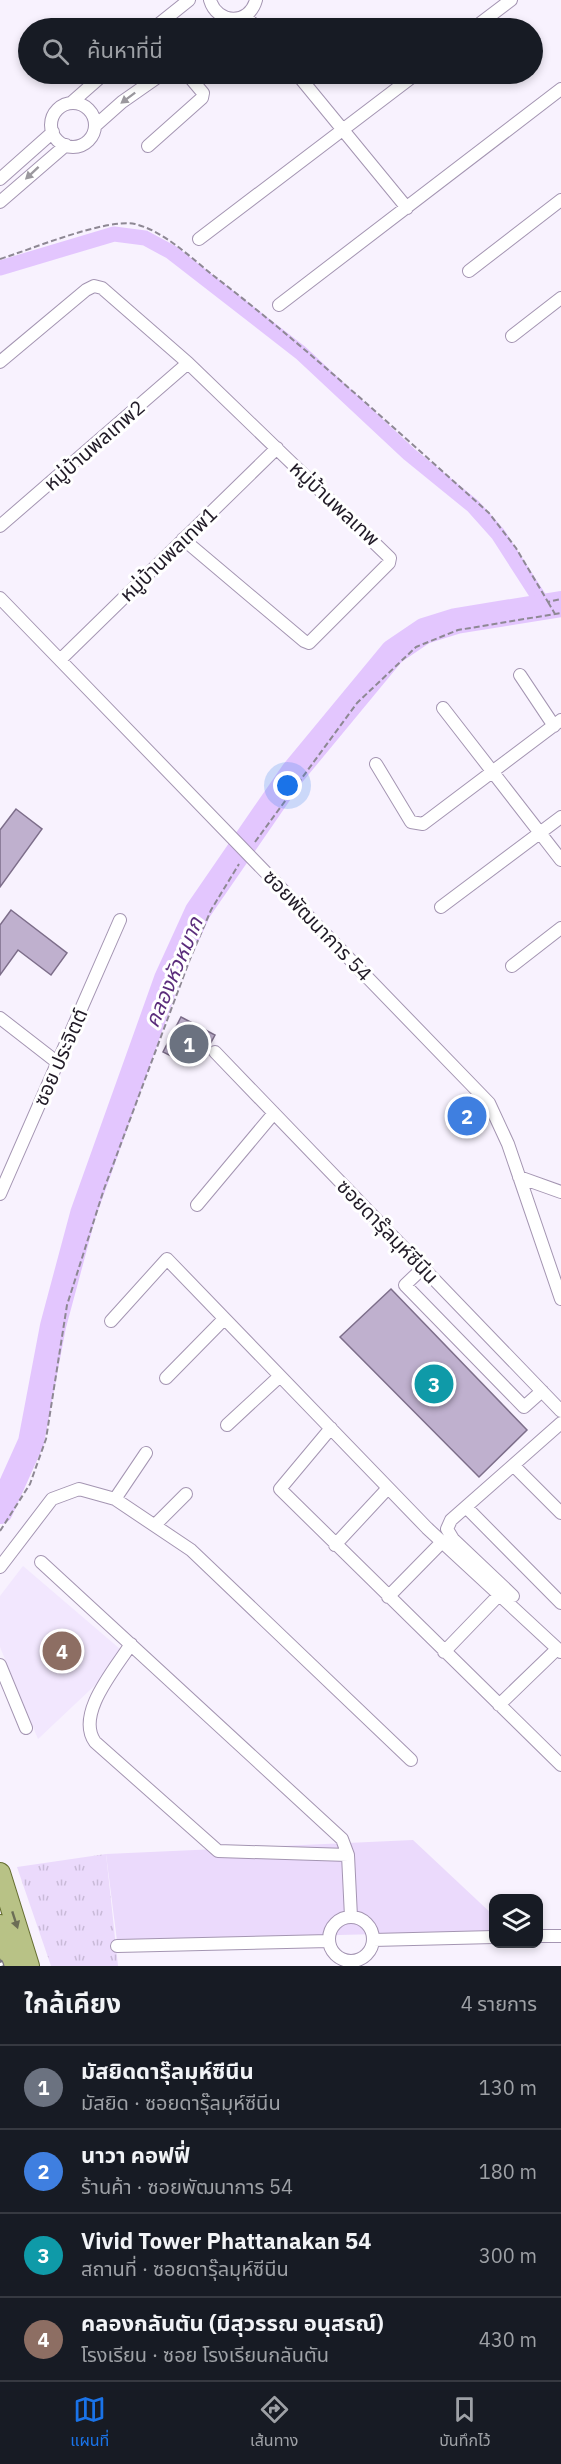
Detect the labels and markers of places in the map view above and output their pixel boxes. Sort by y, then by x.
pin: 1 [170,1022,208,1066]
pin: 2 [448,1094,486,1138]
pin: 3 [414,1362,454,1406]
pin: 4 [42,1628,82,1674]

